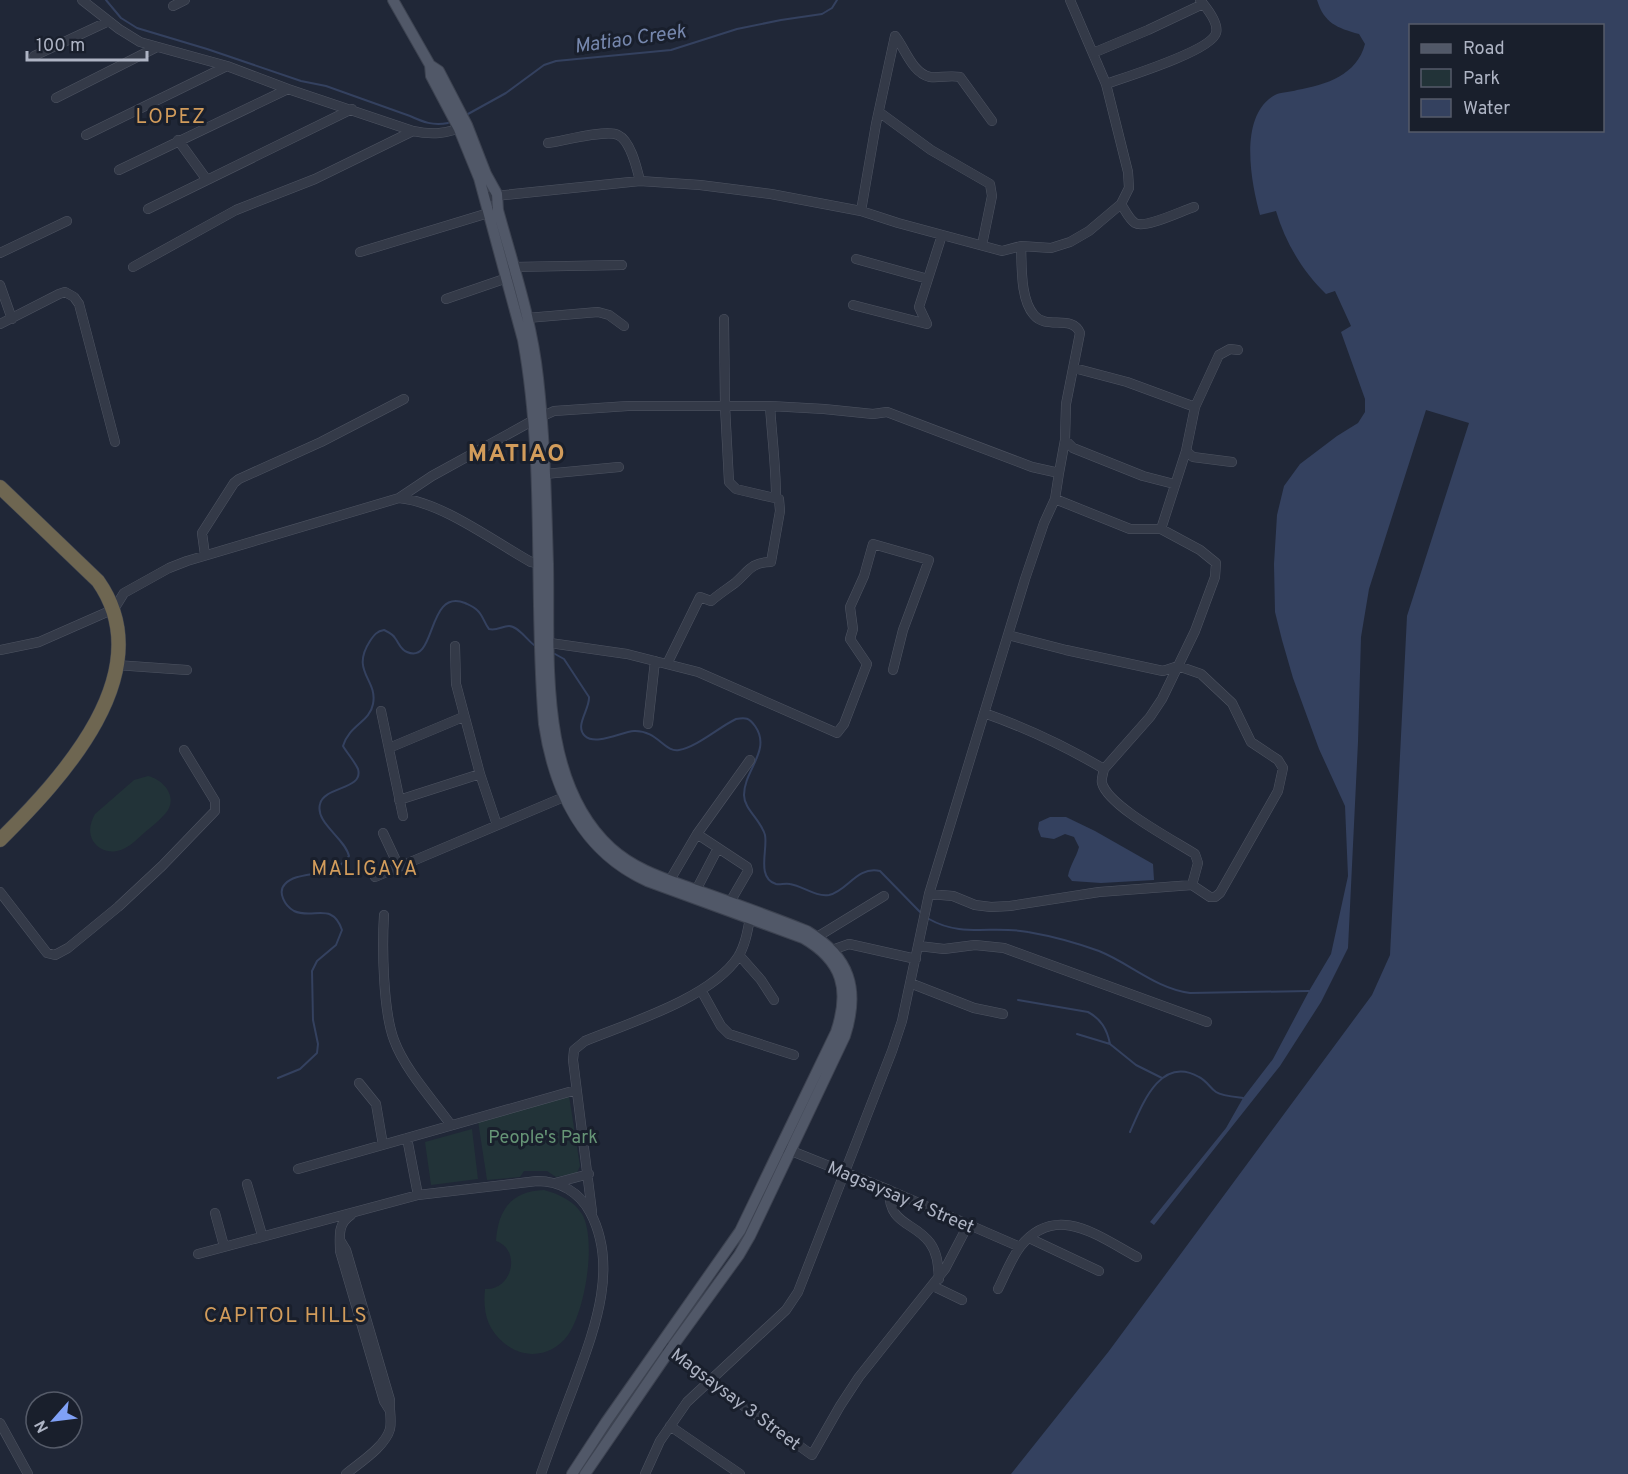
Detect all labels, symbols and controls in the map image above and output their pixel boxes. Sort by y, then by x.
water label: Matiao Creek [573,19,689,61]
scale bar [27,24,147,62]
legend [1409,24,1604,132]
text: 100 m [36,35,85,58]
text: Road [1463,38,1505,61]
text: Park [1463,68,1500,91]
text: Water [1463,98,1510,121]
district label: LOPEZ [136,105,206,131]
district label: MATIAO [468,440,566,470]
district label: MALIGAYA [311,857,419,883]
park label: People's Park [488,1127,598,1150]
street label: Magsaysay 4 Street [824,1157,977,1240]
district label: CAPITOL HILLS [204,1303,368,1330]
street label: Magsaysay 3 Street [666,1344,805,1457]
north arrow [24,1390,84,1450]
text: N [31,1416,54,1436]

